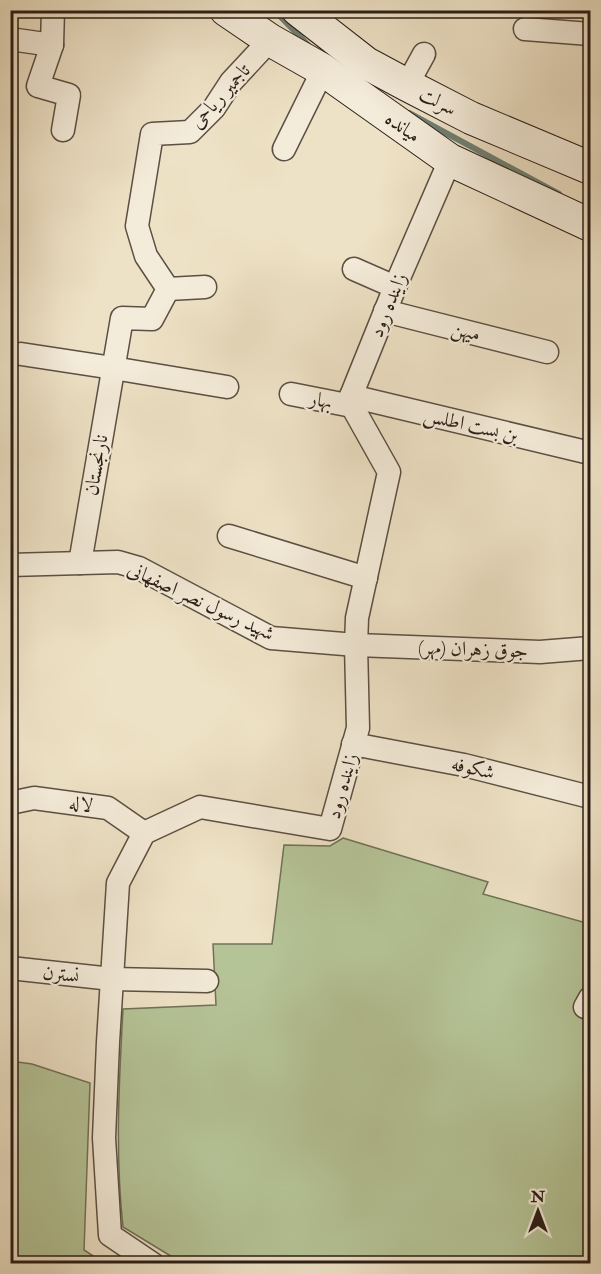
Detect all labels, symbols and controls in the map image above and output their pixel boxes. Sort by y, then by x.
street label: تاجمیر ریاحی [184,58,256,134]
street label: سرلت [414,81,461,122]
street label: میانده [380,106,426,148]
street label: زاینده رود [364,269,412,341]
street label: میهن [449,315,483,348]
street label: بهار [305,385,335,414]
street label: بن بست اطلس [421,402,521,449]
street label: نارنجستان [78,432,114,497]
street label: شهید رسول نصر اصفهانی [123,556,278,647]
street label: جوق زهران (مهر) [418,635,528,663]
street label: زاینده رود [321,750,363,822]
street label: شکوفه [449,751,497,785]
street label: لاله [68,790,94,818]
street label: نسترن [41,960,81,988]
north arrow [508,1181,568,1241]
text: N [530,1187,546,1207]

